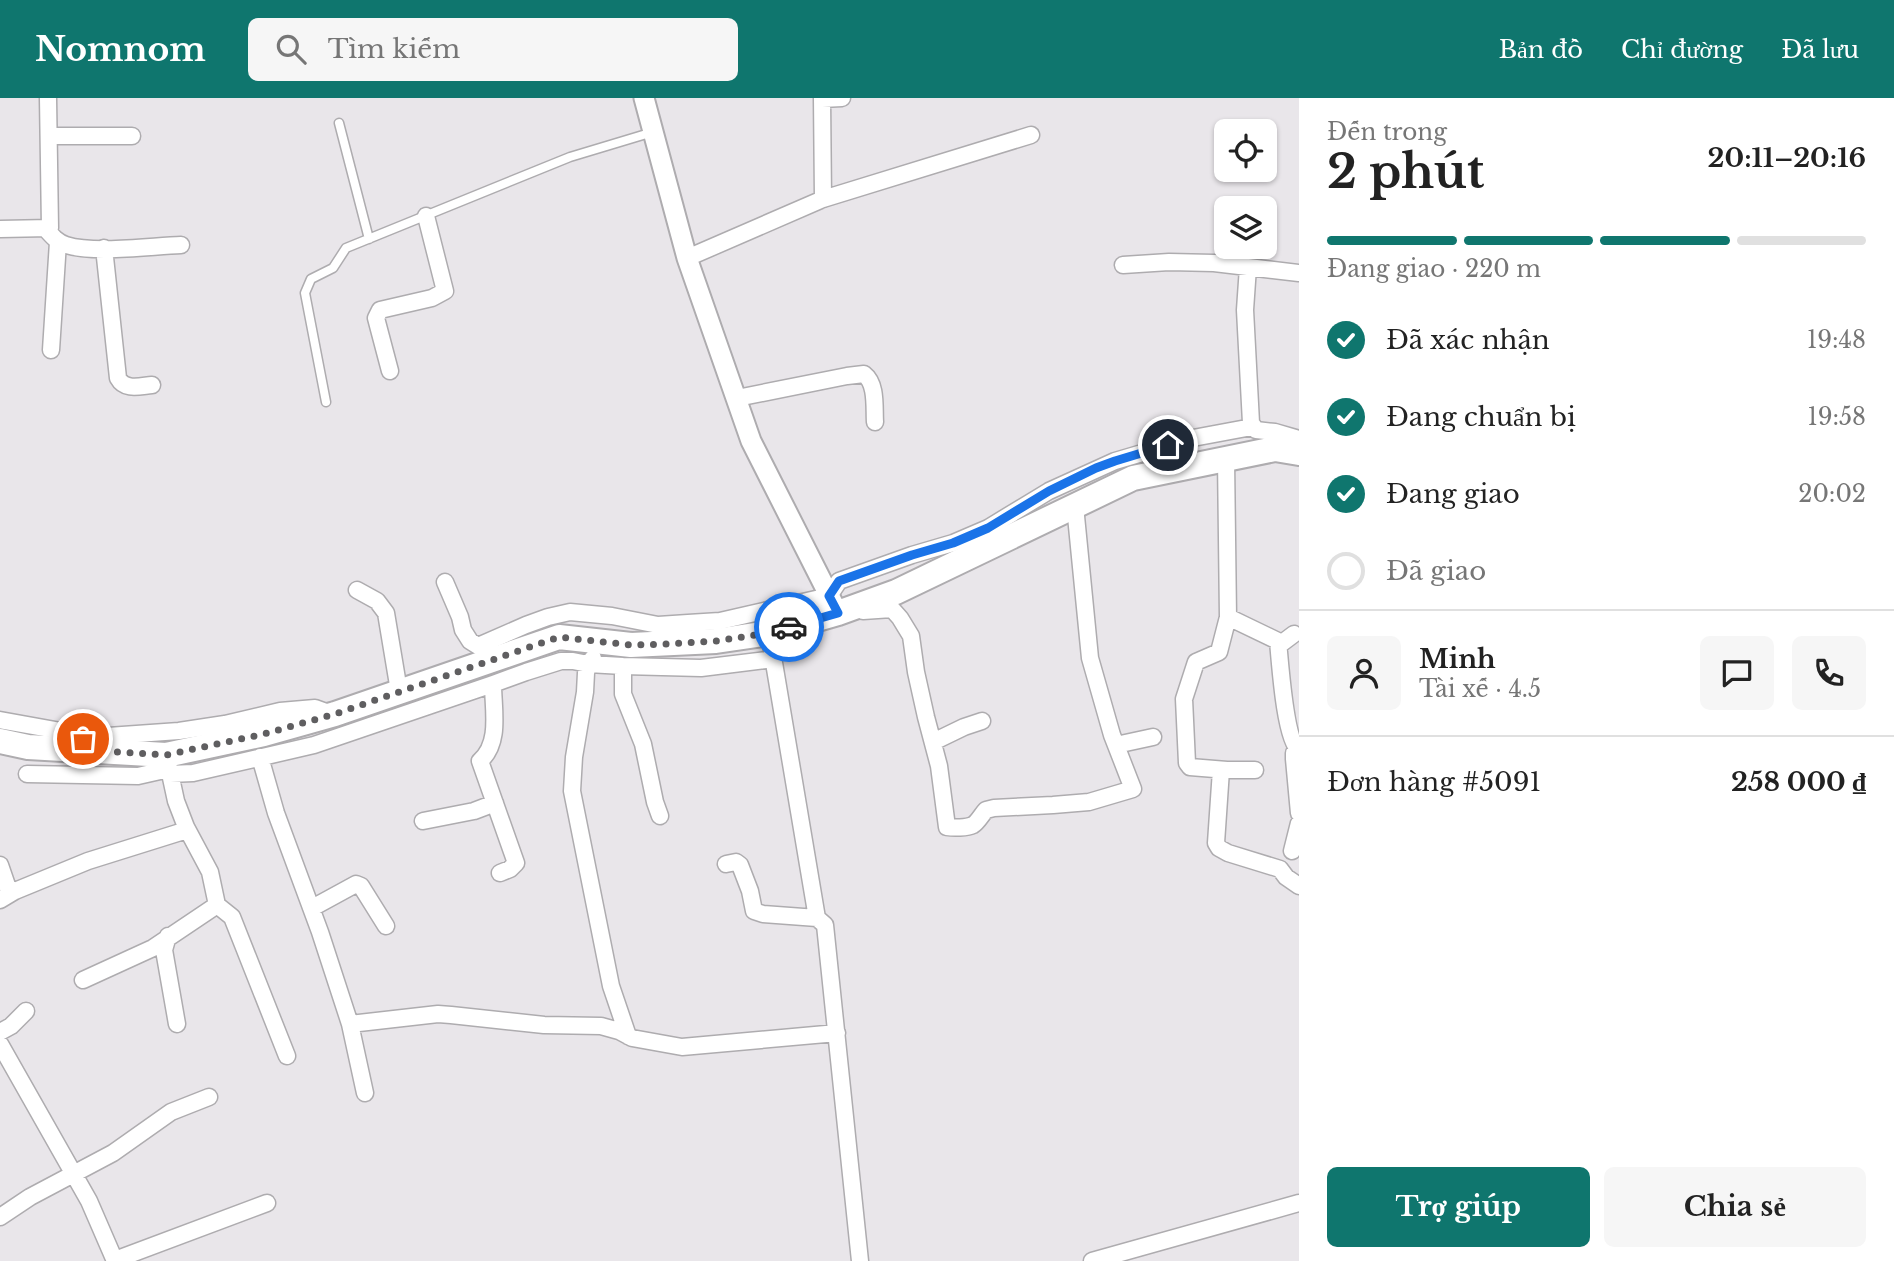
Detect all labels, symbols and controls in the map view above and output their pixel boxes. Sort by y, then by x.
search box [248,18,738,81]
text: Nomnom [35,29,206,70]
icon: search [272,30,310,68]
text: Tìm kiếm [328,33,460,65]
text: Bản đồ [1499,35,1583,64]
text: Chỉ đường [1621,35,1743,64]
text: Đã lưu [1781,35,1859,64]
text: Đến trong [1327,118,1447,146]
map controls [1214,119,1277,259]
button: locate [1214,119,1277,182]
text: 20:11–20:16 [1708,142,1866,174]
text: 2 phút [1327,143,1484,200]
button: layers [1214,196,1277,259]
text: Đang giao · 220 m [1327,255,1541,283]
icon: check [1327,321,1365,359]
text: Đã xác nhận [1386,324,1550,356]
text: 19:48 [1807,326,1866,354]
icon: check [1327,398,1365,436]
text: Đang chuẩn bị [1386,401,1576,433]
text: 19:58 [1807,403,1866,431]
pin [1138,415,1198,475]
icon: home [1149,426,1187,464]
icon: check [1327,475,1365,513]
text: Đang giao [1386,478,1520,510]
text: 20:02 [1798,480,1866,508]
text: Đã giao [1386,555,1486,587]
courier [754,592,824,662]
icon: car [770,608,808,646]
button: person [1327,636,1401,710]
button: chat [1700,636,1774,710]
button: phone [1792,636,1866,710]
text: Minh [1419,643,1496,675]
text: Tài xế · 4.5 [1419,675,1541,703]
pin [53,709,113,769]
icon: bag [64,720,102,758]
text: Đơn hàng #5091 [1327,766,1541,798]
text: 258 000 ₫ [1731,766,1866,798]
button: Trợ giúp [1327,1167,1590,1247]
button: Chia sẻ [1604,1167,1866,1247]

